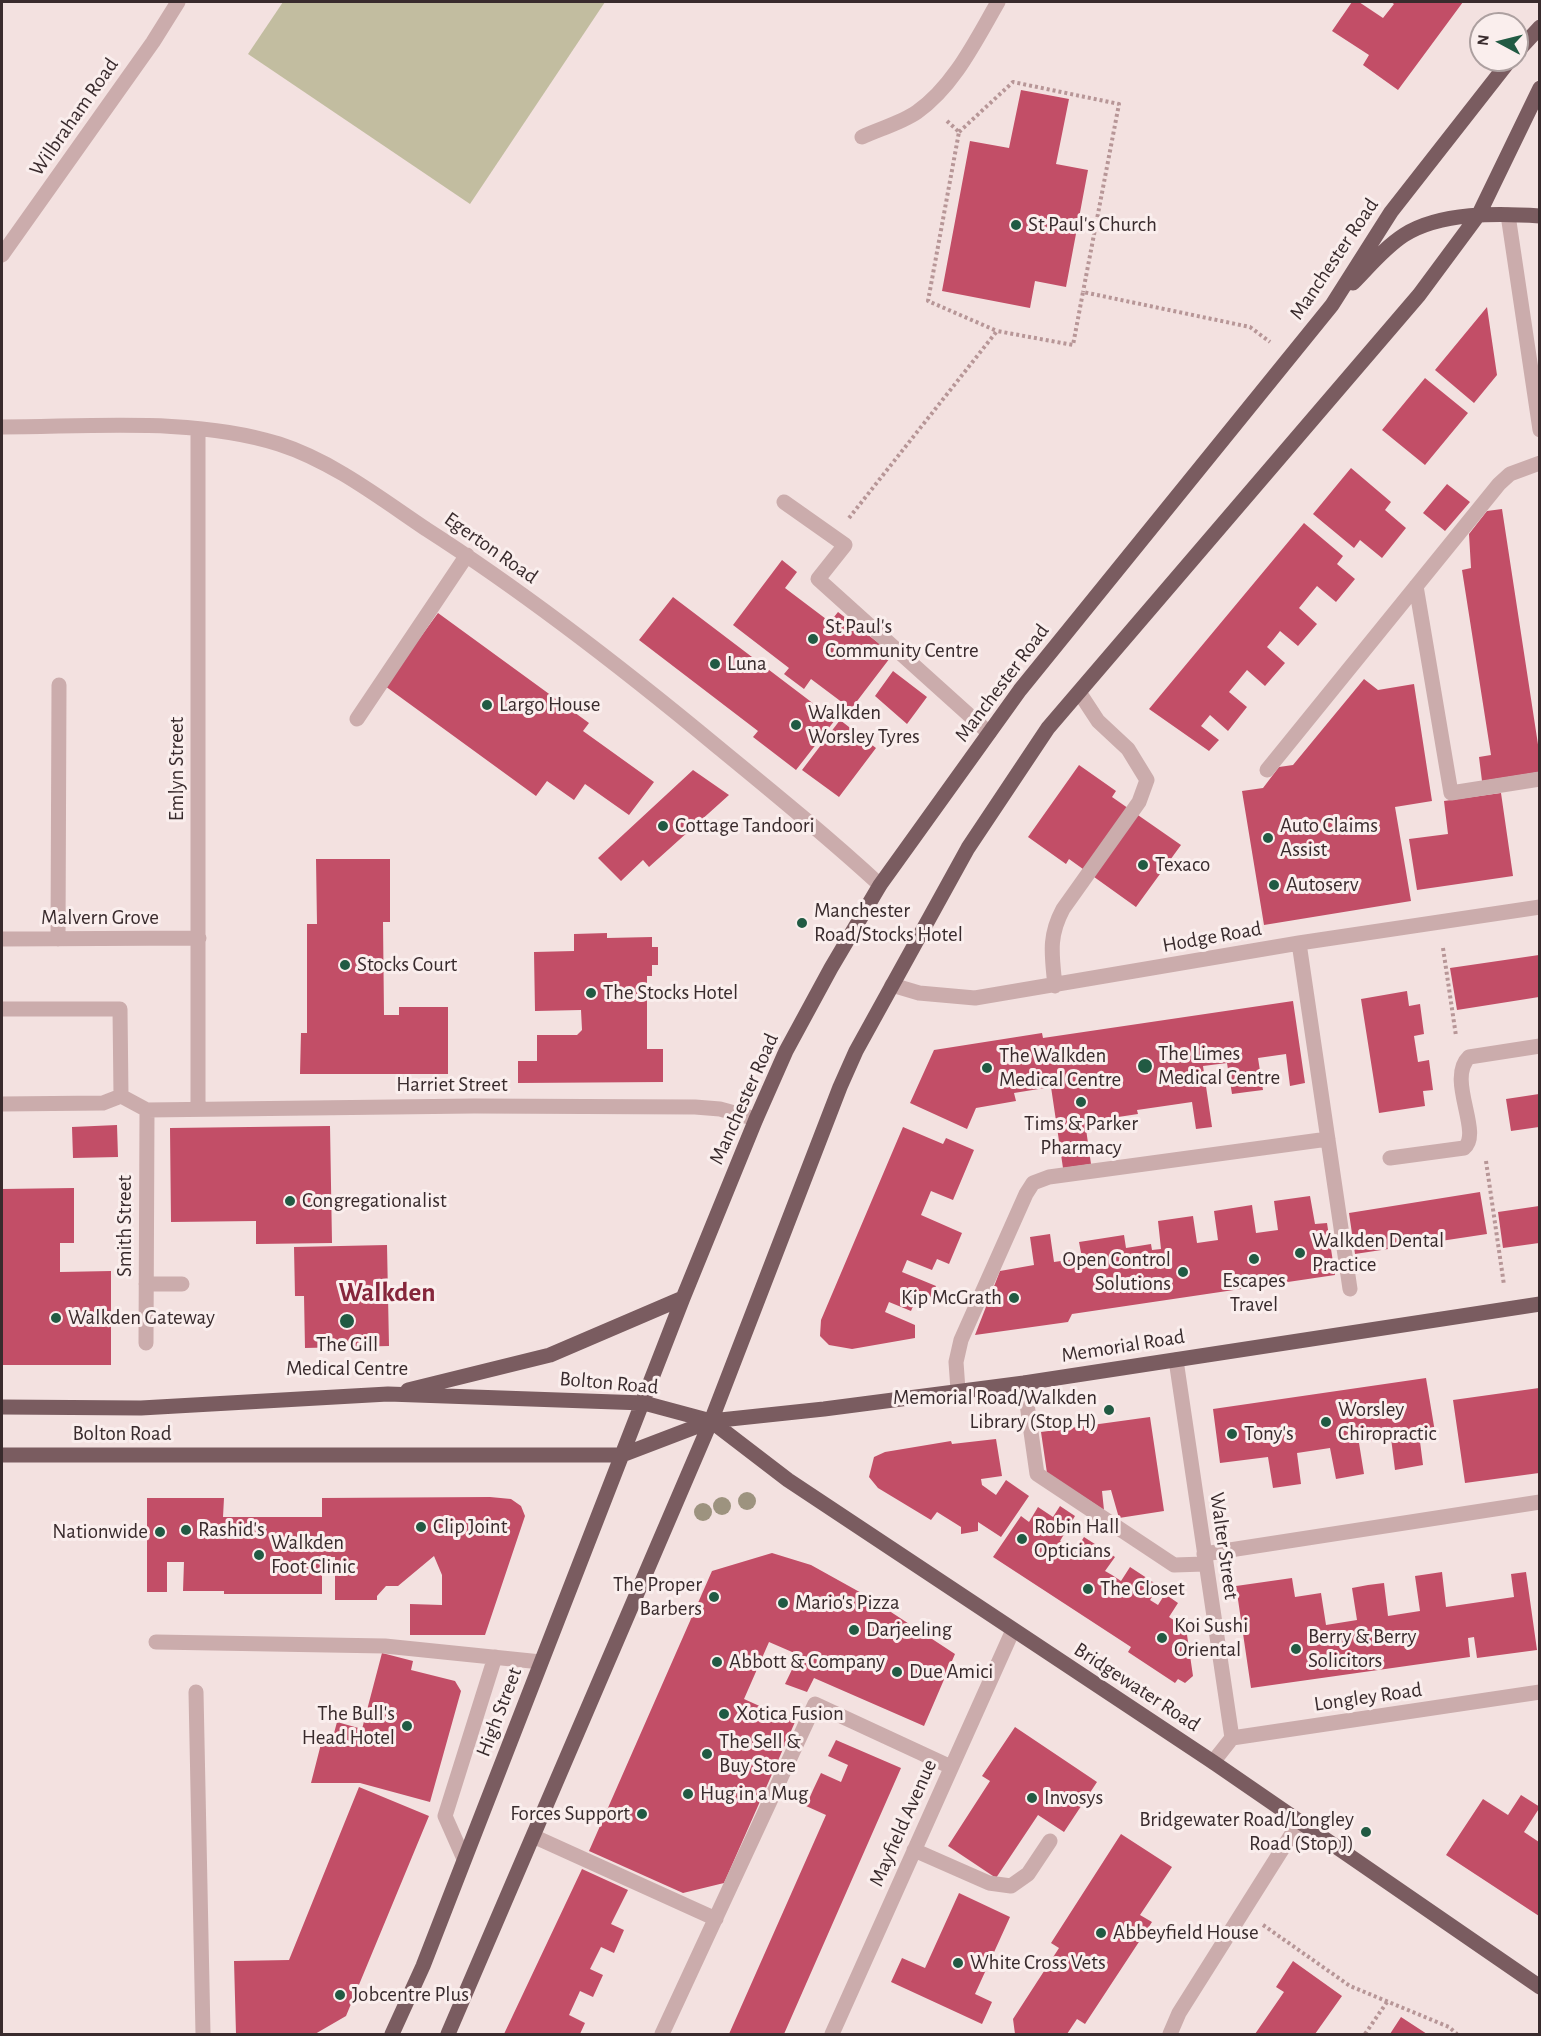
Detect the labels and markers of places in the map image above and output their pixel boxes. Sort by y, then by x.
place label: St Paul's Church [1028,212,1157,238]
marker: St Paul's Church [1009,218,1023,232]
place label: St Paul's Community Centre [825,614,979,664]
marker: St Paul's Community Centre [806,632,820,646]
place label: Luna [727,651,767,677]
marker: Luna [708,657,722,671]
place label: Largo House [499,692,600,718]
marker: Largo House [480,698,494,712]
place label: Walkden Worsley Tyres [808,700,920,750]
marker: Walkden Worsley Tyres [789,718,803,732]
place label: Cottage Tandoori [675,813,815,839]
place label: Auto Claims Assist [1280,813,1378,863]
marker: Cottage Tandoori [656,819,670,833]
marker: Auto Claims Assist [1261,831,1275,845]
place label: Texaco [1155,852,1210,878]
marker: Texaco [1136,858,1150,872]
place label: Autoserv [1286,872,1359,898]
marker: Autoserv [1267,878,1281,892]
place label: Manchester Road/Stocks Hotel [814,898,963,948]
marker: Manchester Road/Stocks Hotel [795,916,809,930]
place label: Stocks Court [357,952,457,978]
marker: Stocks Court [338,958,352,972]
place label: The Stocks Hotel [603,980,738,1006]
marker: The Stocks Hotel [584,986,598,1000]
place label: The Limes Medical Centre [1158,1041,1280,1091]
place label: The Walkden Medical Centre [999,1043,1121,1093]
marker: The Limes Medical Centre [1136,1057,1154,1075]
marker: The Walkden Medical Centre [980,1061,994,1075]
marker: Tims & Parker Pharmacy [1074,1095,1088,1109]
place label: Tims & Parker Pharmacy [1024,1111,1138,1161]
place label: Congregationalist [302,1188,447,1214]
marker: Congregationalist [283,1194,297,1208]
place label: Walkden Dental Practice [1312,1228,1444,1278]
marker: Walkden Dental Practice [1293,1246,1307,1260]
place label: Open Control Solutions [1063,1247,1171,1297]
marker: Escapes Travel [1247,1252,1261,1266]
marker: Open Control Solutions [1176,1265,1190,1279]
place label: Escapes Travel [1222,1268,1286,1318]
place label: Kip McGrath [901,1285,1002,1311]
marker: Kip McGrath [1007,1291,1021,1305]
place label: Walkden Gateway [68,1305,215,1331]
marker: Walkden Gateway [49,1311,63,1325]
marker: The Gill Medical Centre [338,1312,356,1330]
place label: The Gill Medical Centre [286,1332,408,1382]
place label: Memorial Road/Walkden Library (Stop H) [893,1385,1097,1435]
place label: Worsley Chiropractic [1338,1397,1437,1447]
marker: Memorial Road/Walkden Library (Stop H) [1102,1403,1116,1417]
marker: Worsley Chiropractic [1319,1415,1333,1429]
place label: Tony's [1244,1421,1294,1447]
marker: Tony's [1225,1427,1239,1441]
place label: Clip Joint [433,1514,507,1540]
place label: Robin Hall Opticians [1034,1514,1119,1564]
place label: Rashid's [198,1517,265,1543]
place label: Nationwide [52,1519,148,1545]
marker: Clip Joint [414,1520,428,1534]
marker: Rashid's [179,1523,193,1537]
marker: Nationwide [153,1525,167,1539]
place label: Walkden Foot Clinic [271,1530,355,1580]
marker: Robin Hall Opticians [1015,1532,1029,1546]
marker: Walkden Foot Clinic [252,1548,266,1562]
place label: The Proper Barbers [613,1572,702,1622]
place label: The Closet [1100,1576,1185,1602]
marker: The Closet [1081,1582,1095,1596]
marker: The Proper Barbers [707,1590,721,1604]
place label: Mario's Pizza [795,1590,900,1616]
marker: Mario's Pizza [776,1596,790,1610]
place label: Koi Sushi Oriental [1174,1613,1248,1663]
place label: Darjeeling [866,1617,952,1643]
marker: Darjeeling [847,1623,861,1637]
place label: Berry & Berry Solicitors [1308,1624,1417,1674]
marker: Koi Sushi Oriental [1155,1631,1169,1645]
marker: Berry & Berry Solicitors [1289,1642,1303,1656]
place label: Abbott & Company [729,1649,885,1675]
marker: Abbott & Company [710,1655,724,1669]
place label: Due Amici [909,1659,993,1685]
marker: Due Amici [890,1665,904,1679]
place label: The Bull's Head Hotel [302,1701,395,1751]
place label: Xotica Fusion [736,1701,844,1727]
marker: Xotica Fusion [717,1707,731,1721]
marker: The Bull's Head Hotel [400,1719,414,1733]
place label: The Sell & Buy Store [719,1729,801,1779]
marker: The Sell & Buy Store [700,1747,714,1761]
place label: Hug in a Mug [700,1781,808,1807]
place label: Invosys [1044,1785,1103,1811]
marker: Hug in a Mug [681,1787,695,1801]
marker: Invosys [1025,1791,1039,1805]
place label: Forces Support [510,1801,630,1827]
marker: Forces Support [635,1807,649,1821]
place label: Bridgewater Road/Longley Road (Stop J) [1139,1807,1354,1857]
marker: Bridgewater Road/Longley Road (Stop J) [1359,1825,1373,1839]
place label: Abbeyfield House [1113,1920,1259,1946]
marker: Abbeyfield House [1094,1926,1108,1940]
place label: White Cross Vets [970,1950,1106,1976]
marker: White Cross Vets [951,1956,965,1970]
place label: Jobcentre Plus [352,1982,469,2008]
marker: Jobcentre Plus [333,1988,347,2002]

